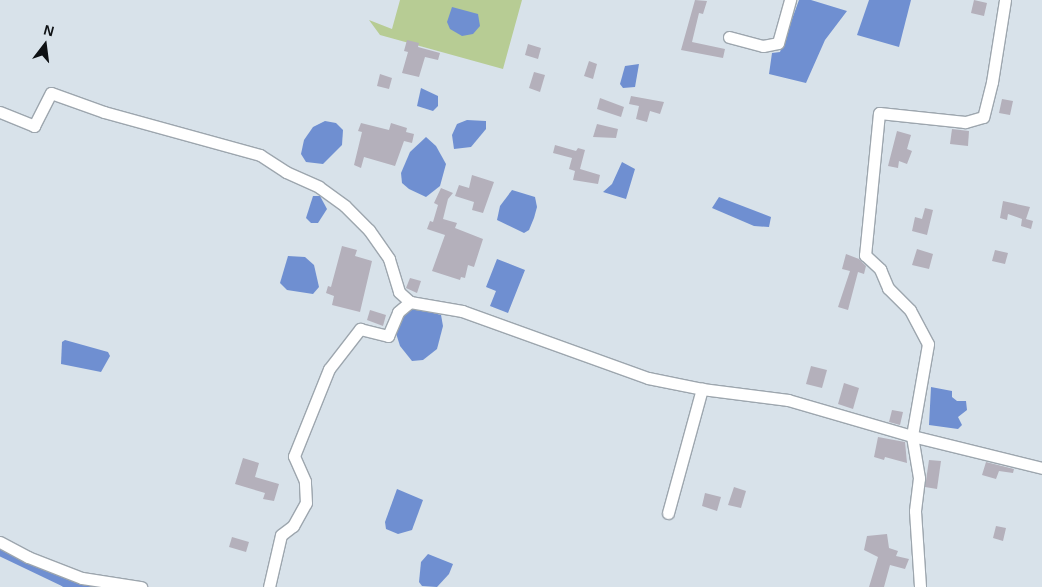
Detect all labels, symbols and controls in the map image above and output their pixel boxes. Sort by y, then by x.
north arrow [20,20,70,70]
text: N [42,21,56,40]

